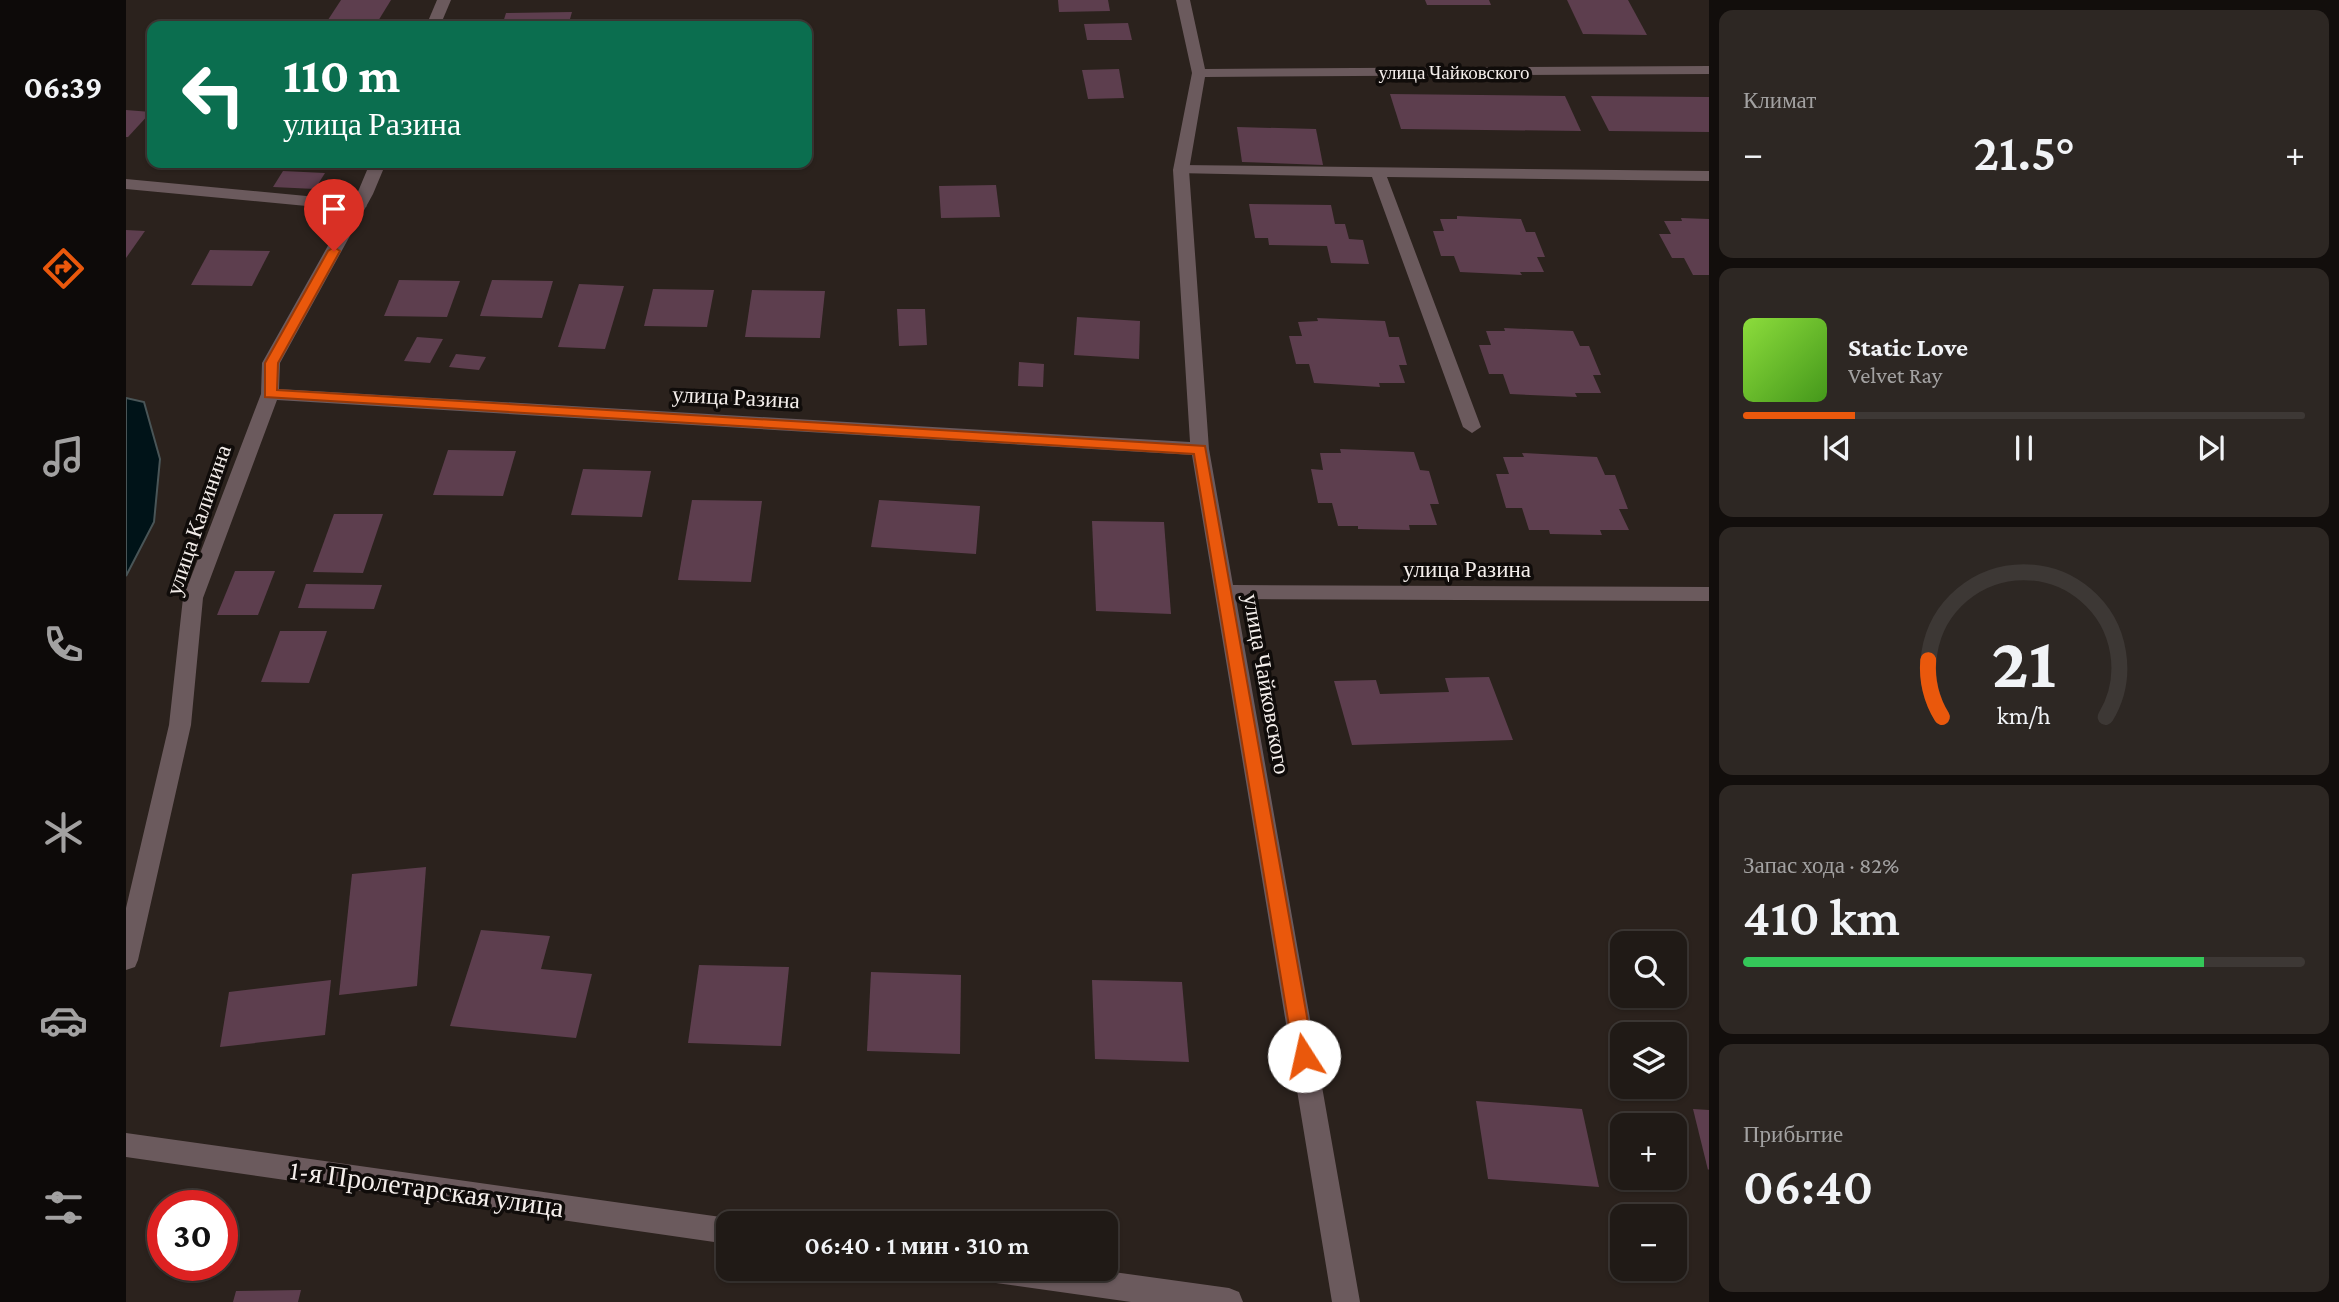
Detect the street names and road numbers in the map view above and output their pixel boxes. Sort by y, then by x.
street label: улица Чайковского [1378,62,1530,83]
street label: улица Разина [671,381,801,413]
street label: улица Калинина [160,441,236,599]
street label: улица Разина [1403,556,1531,582]
street label: улица Чайковского [1238,592,1296,776]
street label: 1-я Пролетарская улица [288,1154,566,1223]

